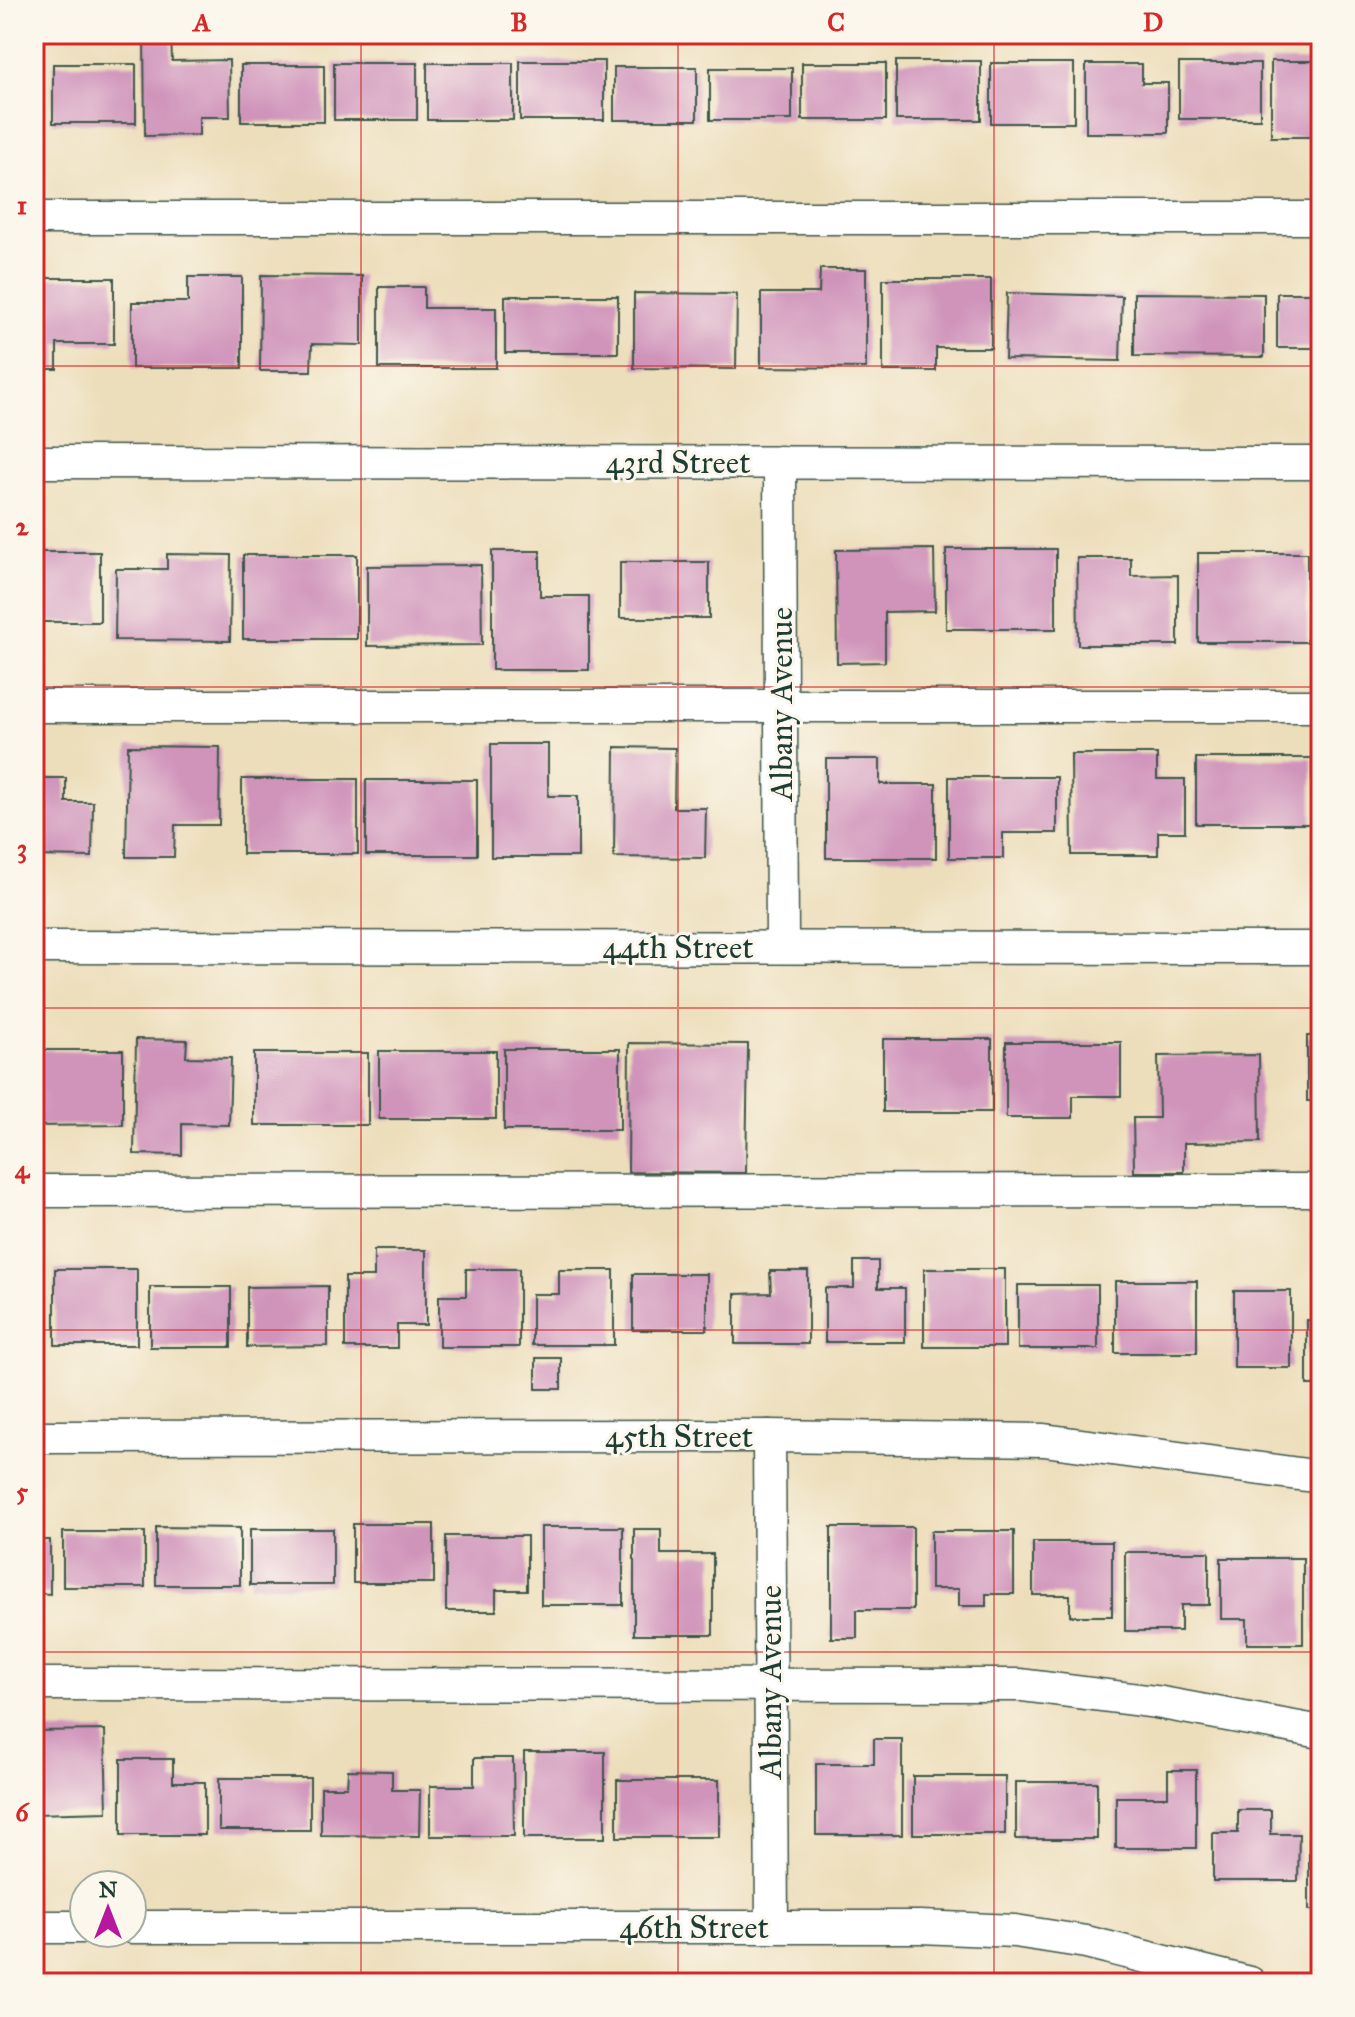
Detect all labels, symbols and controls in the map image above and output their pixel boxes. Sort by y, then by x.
text: A [191,6,211,38]
text: B [510,6,528,38]
text: C [827,6,845,38]
text: D [1143,6,1163,38]
text: 1 [17,189,27,221]
street label: 43rd Street [606,443,750,482]
text: 2 [16,510,30,542]
street label: Albany Avenue [762,607,801,803]
text: 3 [17,832,27,864]
street label: 44th Street [602,928,754,967]
text: 4 [15,1153,31,1185]
street label: 45th Street [605,1417,753,1456]
text: 5 [16,1475,29,1507]
street label: Albany Avenue [751,1585,790,1781]
text: 6 [15,1796,30,1828]
north arrow [68,1869,148,1949]
text: N [99,1876,118,1903]
street label: 46th Street [619,1908,769,1947]

